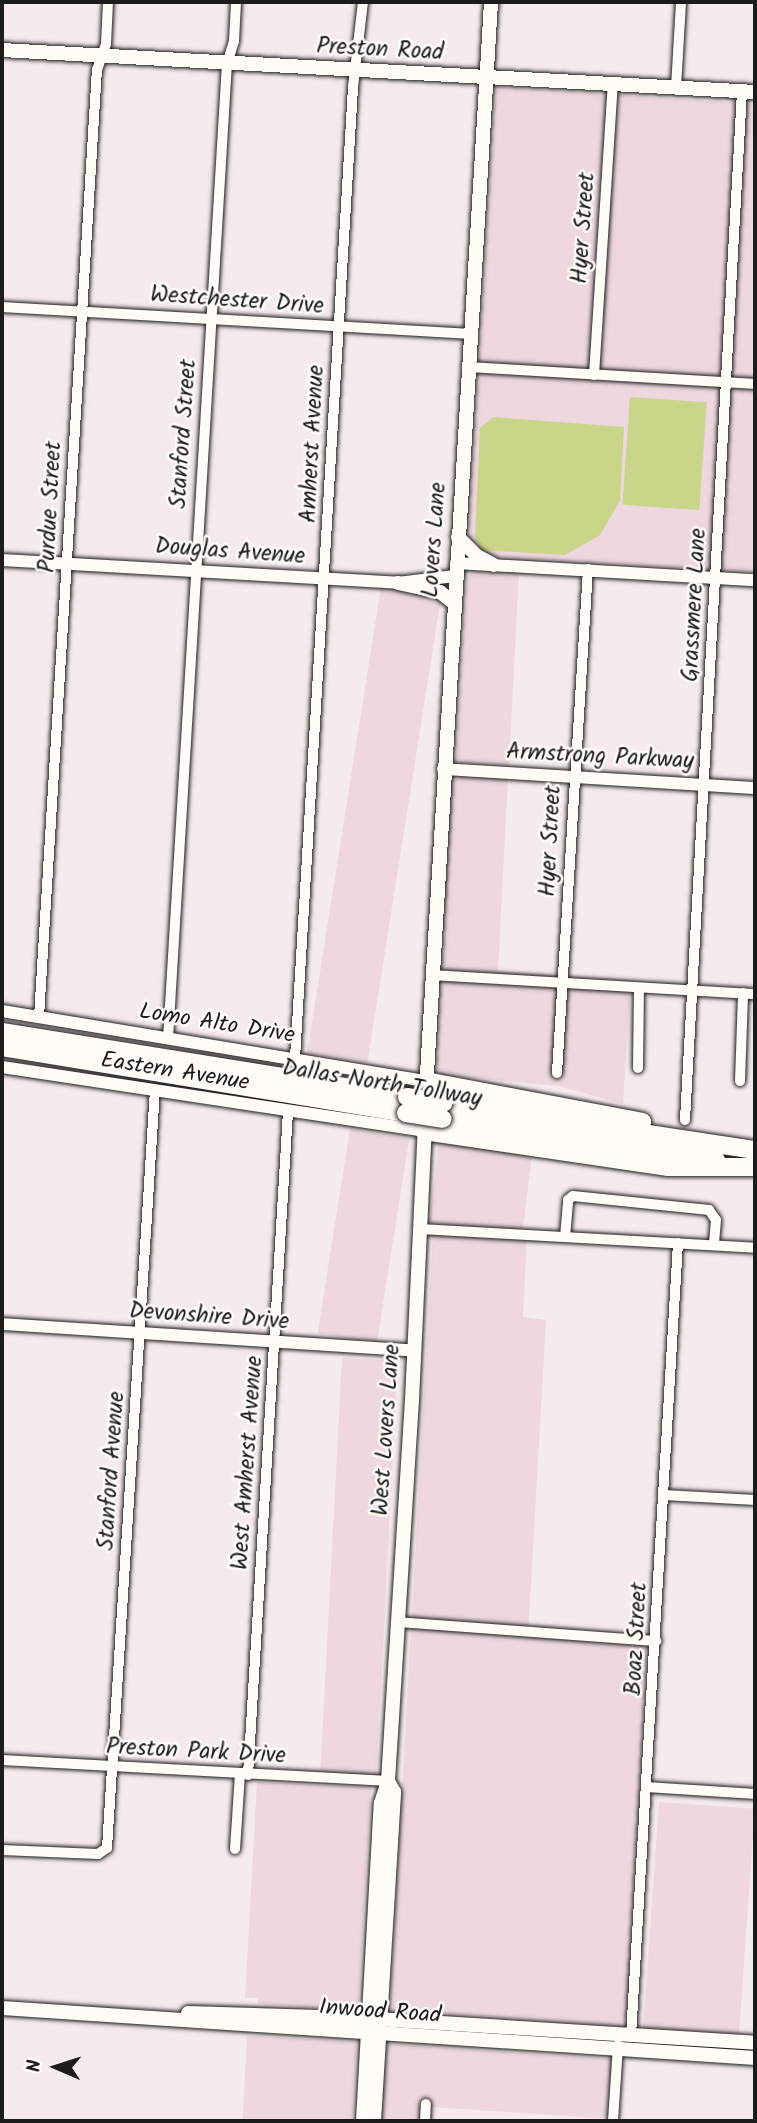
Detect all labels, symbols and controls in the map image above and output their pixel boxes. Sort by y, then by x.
street label: Preston Road [316,33,444,67]
street label: Hyer Street [566,171,602,285]
street label: Westchester Drive [149,281,325,321]
street label: Stanford Street [165,358,203,510]
street label: Amherst Avenue [295,364,331,524]
street label: Purdue Street [34,441,68,573]
street label: Lovers Lane [417,481,453,599]
street label: Grassmere Lane [677,527,713,683]
street label: Douglas Avenue [154,533,306,571]
street label: Armstrong Parkway [506,738,694,776]
street label: Hyer Street [534,784,568,898]
street label: Lomo Alto Drive [137,998,297,1050]
street label: Eastern Avenue [99,1047,251,1097]
street label: Dallas North Tollway [280,1055,484,1113]
street label: Devonshire Drive [128,1298,290,1336]
street label: West Lovers Lane [367,1343,407,1517]
street label: West Amherst Avenue [227,1355,269,1571]
street label: Stanford Avenue [93,1391,131,1551]
street label: Boaz Street [620,1582,654,1696]
street label: Preston Park Drive [105,1734,287,1770]
street label: Inwood Road [318,1994,442,2030]
north arrow [21,2032,91,2102]
text: N [20,2059,50,2073]

